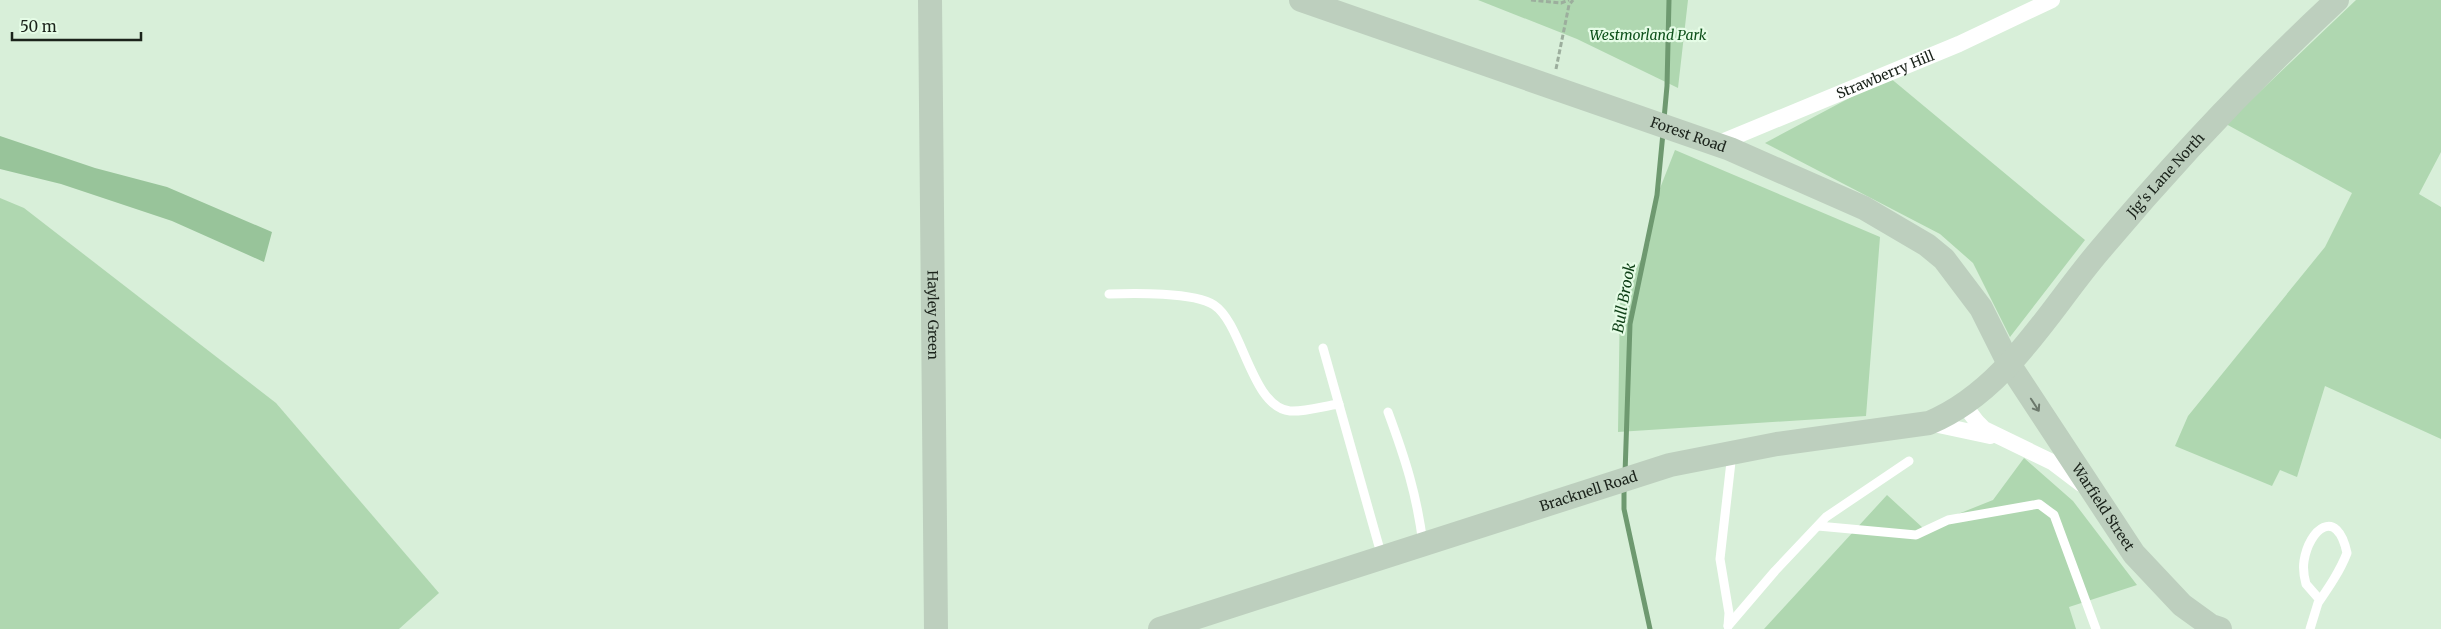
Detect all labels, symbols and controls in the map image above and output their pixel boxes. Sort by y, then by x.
scale bar [12,10,141,42]
text: 50 m [20,17,57,36]
park label: Westmorland Park [1589,26,1707,44]
street label: Strawberry Hill [1834,46,1937,103]
street label: Forest Road [1648,113,1729,156]
street label: Jig's Lane North [2122,129,2208,222]
water label: Bull Brook [1608,261,1639,334]
street label: Hayley Green [924,270,942,360]
one-way arrow [2030,398,2041,412]
street label: Warfield Street [2067,459,2139,555]
street label: Bracknell Road [1537,467,1640,515]

